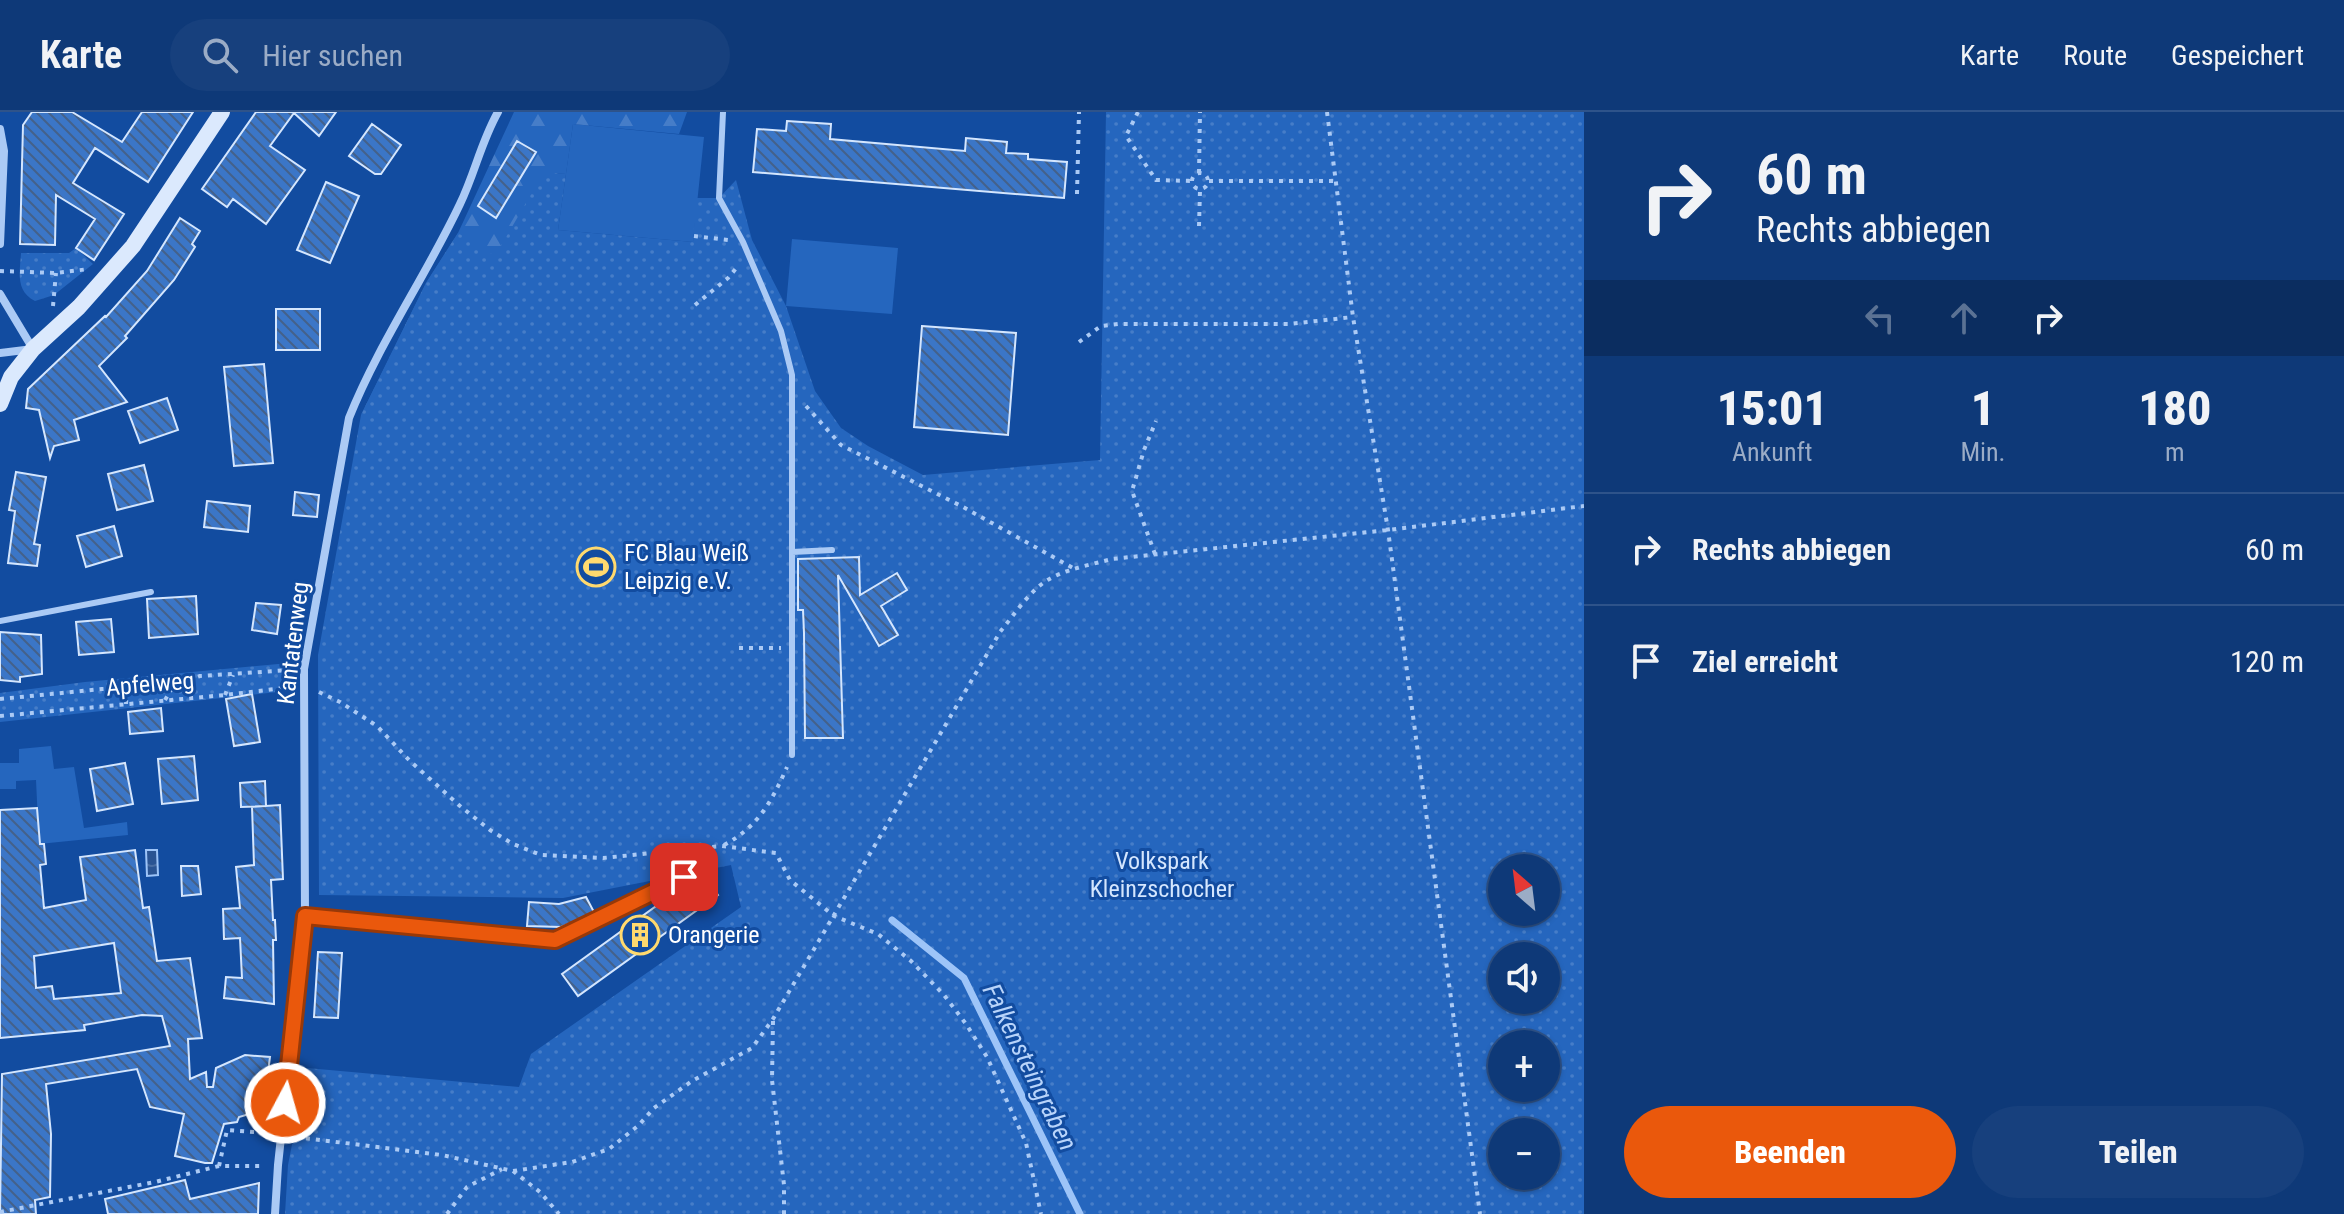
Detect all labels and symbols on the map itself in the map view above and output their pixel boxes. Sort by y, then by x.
place label: FC Blau Weiß Leipzig e.V. [624,539,749,595]
sports icon: FC Blau Weiß Leipzig e.V. [575,546,617,588]
street label: Kantatenweg [272,580,314,706]
street label: Apfelweg [105,666,195,702]
pin [650,843,718,911]
park label: Volkspark Kleinzschocher [1090,847,1234,903]
north arrow [1488,854,1560,926]
building icon: Orangerie [619,914,661,956]
place label: Orangerie [668,921,760,949]
water label: Falkensteingraben [977,979,1083,1155]
position arrow [243,1061,327,1145]

